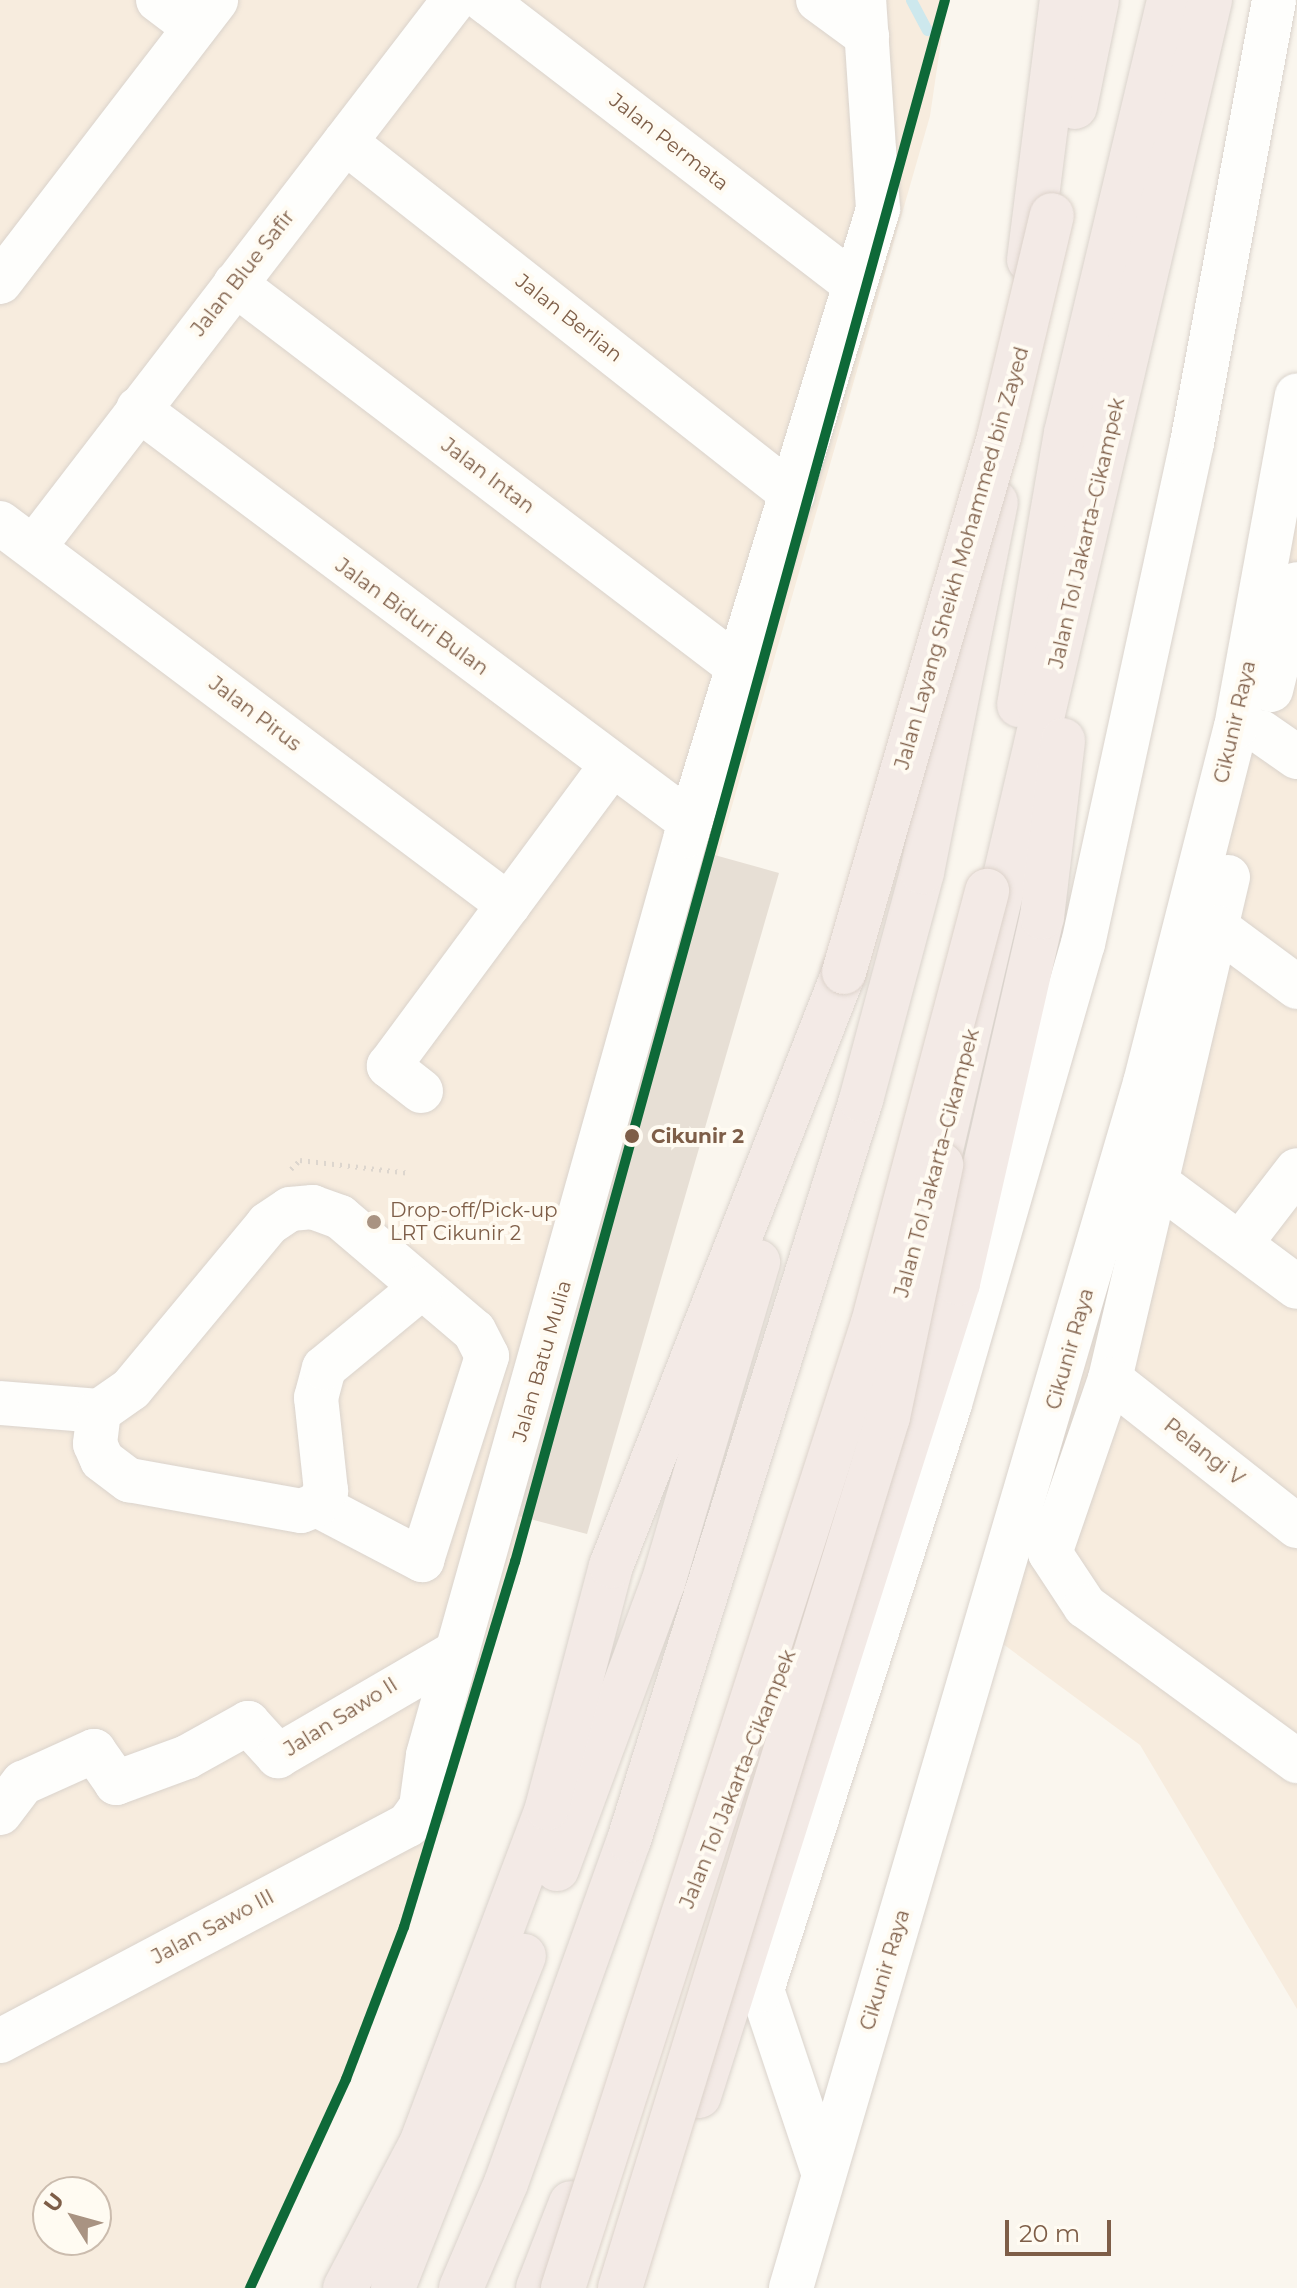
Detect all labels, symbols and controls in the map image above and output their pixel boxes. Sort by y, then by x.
street label: Jalan Permata [605,88,733,196]
street label: Jalan Blue Safir [186,205,300,341]
street label: Jalan Berlian [511,269,627,367]
street label: Jalan Layang Sheikh Mohammed bin Zayed [890,344,1034,772]
street label: Jalan Tol Jakarta–Cikampek [1044,396,1130,670]
street label: Jalan Intan [437,433,539,519]
street label: Jalan Biduri Bulan [331,554,493,680]
street label: Cikunir Raya [1209,658,1261,786]
street label: Jalan Pirus [204,672,306,756]
street label: Jalan Tol Jakarta–Cikampek [890,1026,984,1300]
marker: Cikunir 2 [620,1124,644,1148]
place label: Cikunir 2 [651,1124,744,1148]
place label: Drop-off/Pick-up LRT Cikunir 2 [390,1198,558,1245]
marker: Drop-off/Pick-up LRT Cikunir 2 [365,1213,383,1231]
street label: Jalan Batu Mulia [508,1278,576,1444]
street label: Cikunir Raya [1041,1286,1099,1412]
street label: Pelangi V [1159,1413,1249,1491]
street label: Jalan Tol Jakarta–Cikampek [675,1646,801,1912]
street label: Jalan Sawo II [280,1673,402,1761]
street label: Jalan Sawo III [148,1885,278,1969]
street label: Cikunir Raya [855,1907,915,2033]
north arrow [32,2176,112,2256]
text: U [38,2187,70,2218]
scale bar [1009,2204,1115,2254]
text: 20 m [1019,2219,1080,2248]

